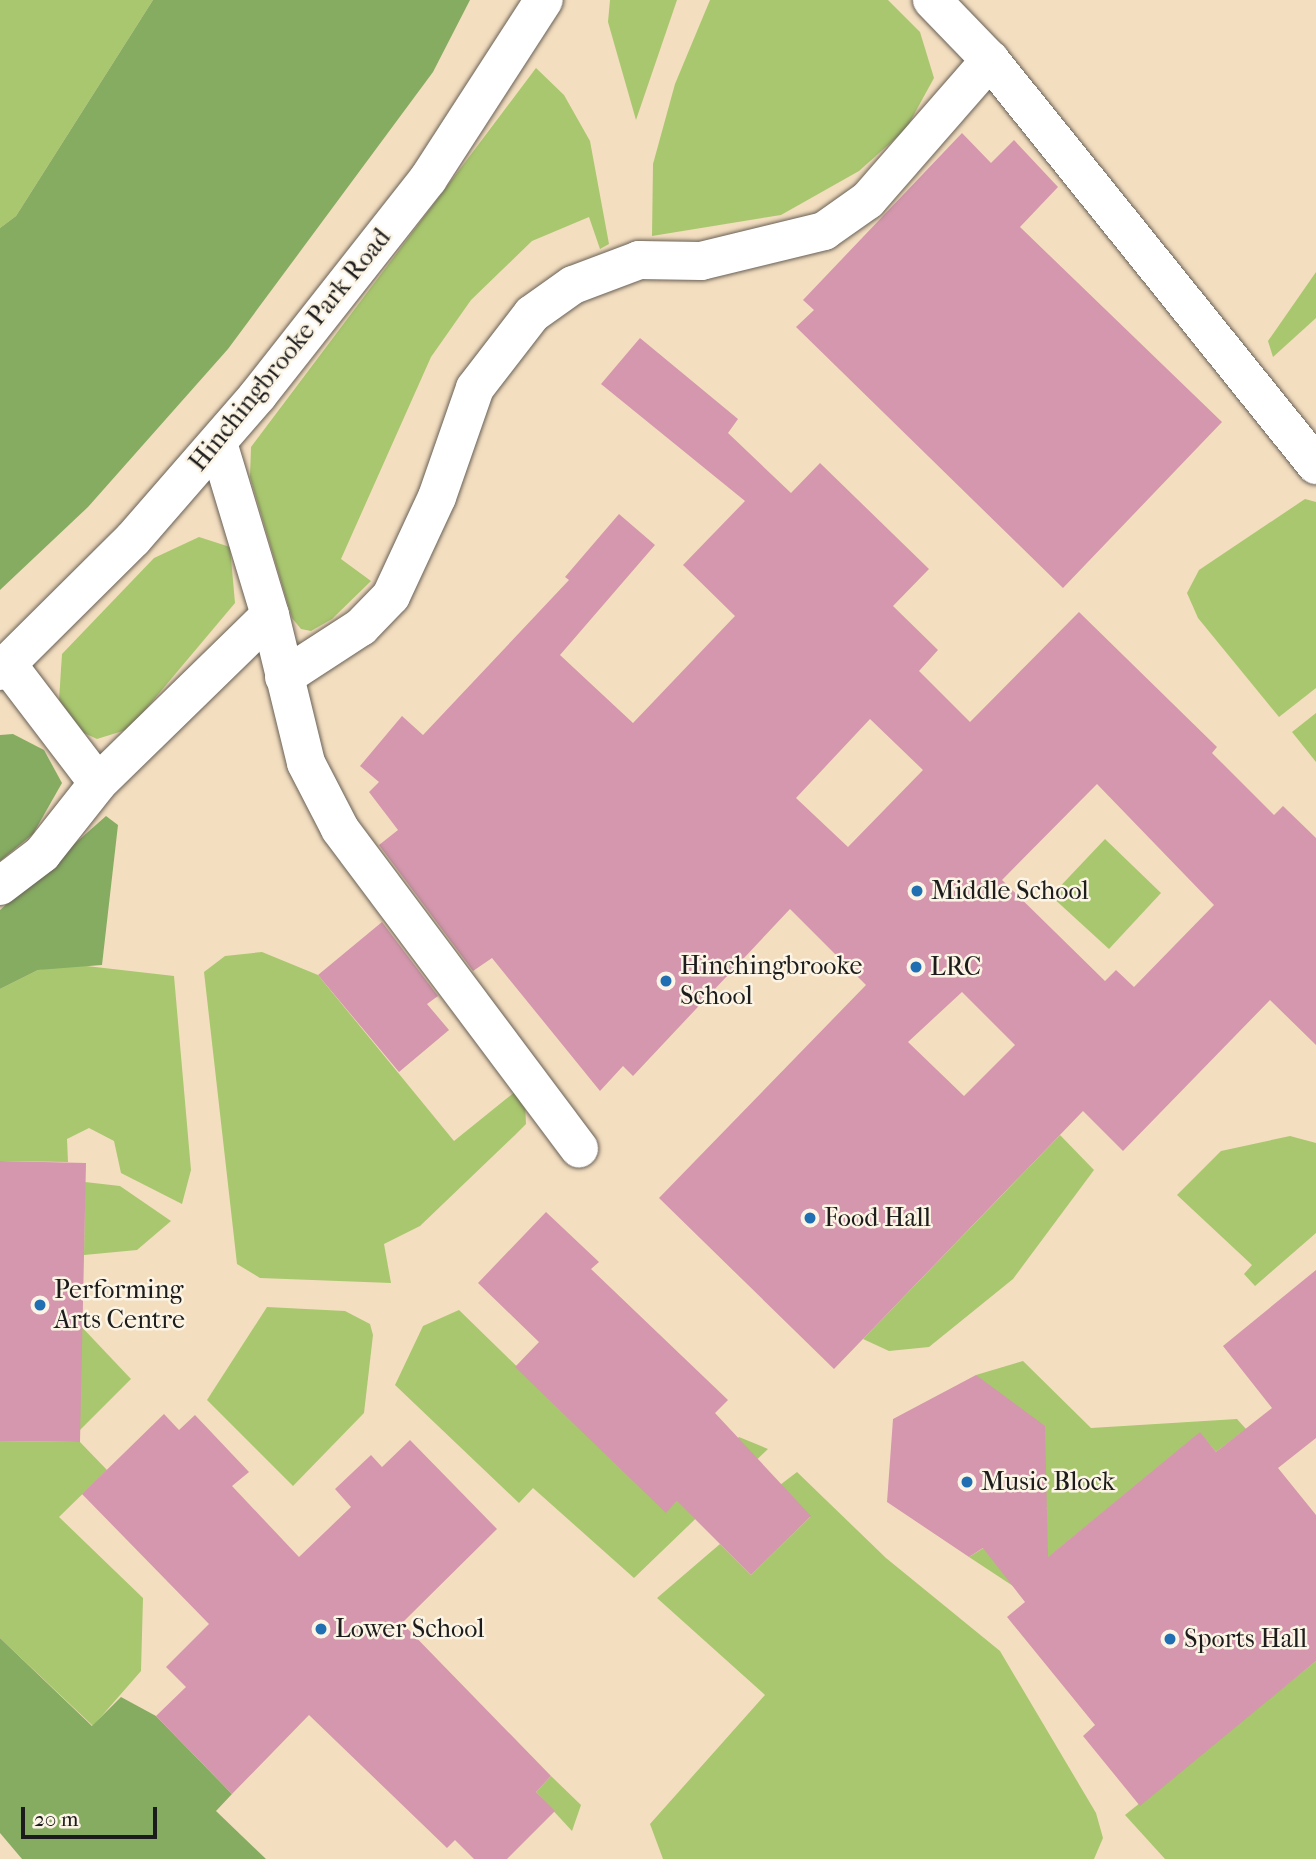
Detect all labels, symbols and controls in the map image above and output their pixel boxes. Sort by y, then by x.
street label: Hinchingbrooke Park Road [183,222,397,478]
place label: Middle School [931,875,1089,907]
marker: Middle School [909,883,925,899]
place label: Hinchingbrooke School [680,950,862,1012]
place label: LRC [930,951,981,983]
marker: LRC [908,959,924,975]
marker: Hinchingbrooke School [658,973,674,989]
place label: Food Hall [824,1202,931,1234]
marker: Food Hall [802,1210,818,1226]
place label: Performing Arts Centre [54,1274,185,1336]
marker: Performing Arts Centre [32,1297,48,1313]
place label: Music Block [981,1466,1115,1498]
marker: Music Block [959,1474,975,1490]
place label: Lower School [335,1613,484,1645]
marker: Lower School [313,1621,329,1637]
place label: Sports Hall [1184,1623,1307,1655]
marker: Sports Hall [1162,1631,1178,1647]
scale bar [24,1792,161,1836]
text: 20 m [34,1807,78,1831]

